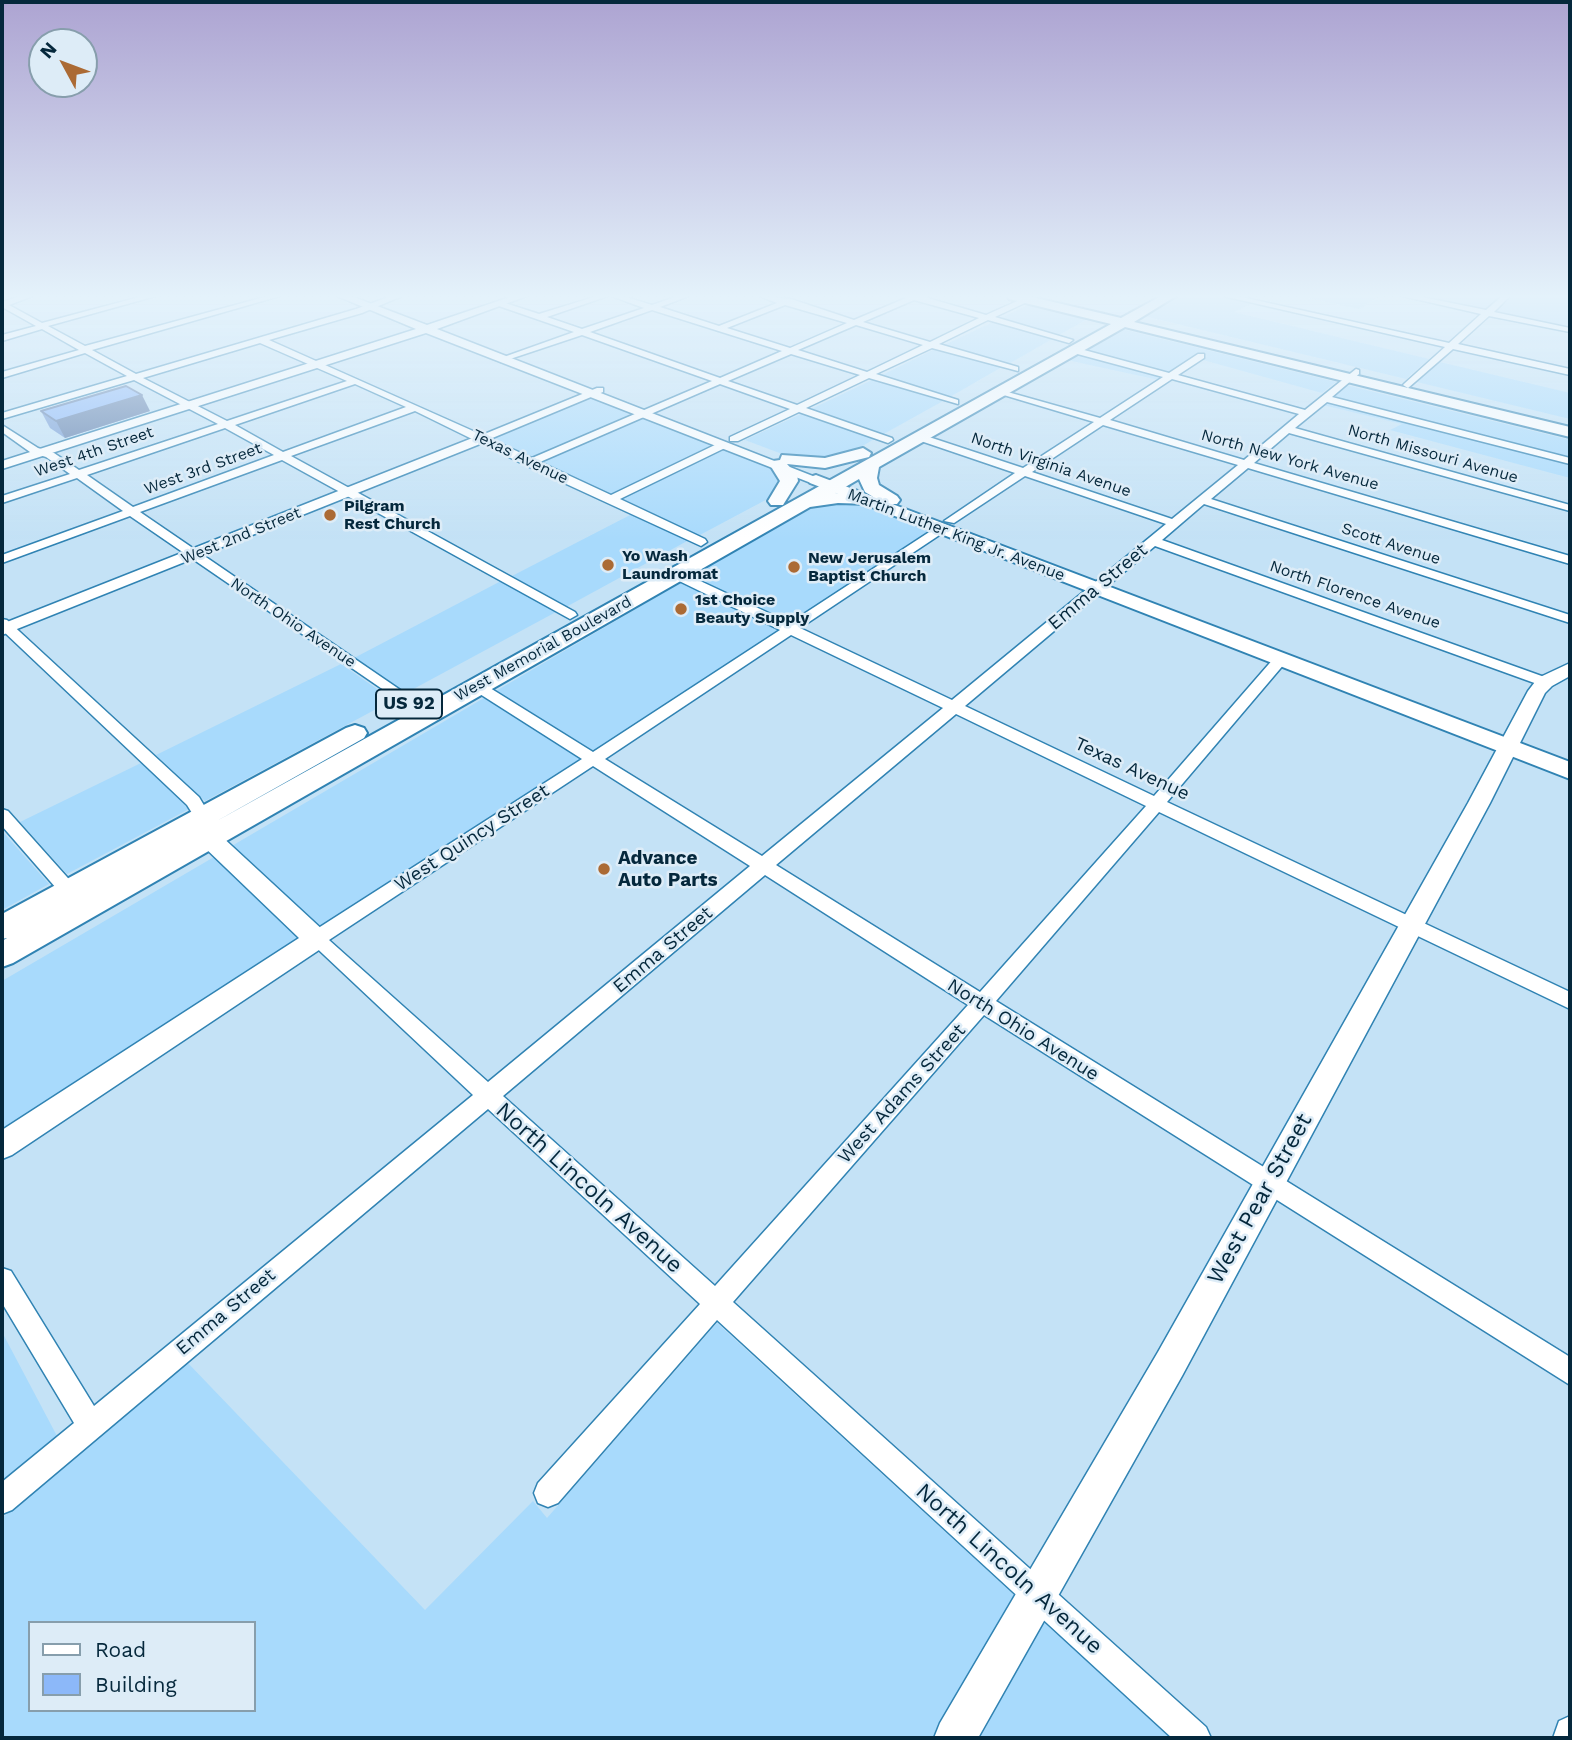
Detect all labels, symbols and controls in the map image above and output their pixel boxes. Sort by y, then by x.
north arrow [28,28,98,98]
text: N [35,37,62,63]
street label: North Missouri Avenue [1346,420,1520,488]
street label: West 4th Street [32,423,156,481]
street label: Texas Avenue [469,425,571,489]
street label: North New York Avenue [1199,425,1381,495]
street label: North Virginia Avenue [968,429,1134,501]
street label: West 3rd Street [142,439,264,499]
street label: Martin Luther King Jr. Avenue [845,485,1067,585]
place label: Pilgram Rest Church [344,496,441,534]
street label: West 2nd Street [178,503,304,569]
marker: Pilgram Rest Church [322,507,338,523]
street label: Scott Avenue [1339,519,1443,569]
street label: Emma Street [1044,539,1152,635]
place label: Yo Wash Laundromat [622,546,718,584]
place label: New Jerusalem Baptist Church [808,548,931,586]
marker: Yo Wash Laundromat [600,557,616,573]
street label: North Florence Avenue [1267,557,1443,633]
marker: New Jerusalem Baptist Church [786,559,802,575]
street label: North Ohio Avenue [227,574,359,672]
place label: 1st Choice Beauty Supply [695,590,809,628]
street label: West Memorial Boulevard [451,592,635,706]
marker: 1st Choice Beauty Supply [673,601,689,617]
road number: US 92 [376,690,442,718]
street label: Texas Avenue [1071,732,1193,806]
street label: West Quincy Street [391,780,553,896]
place label: Advance Auto Parts [618,847,718,891]
marker: Advance Auto Parts [596,861,612,877]
street label: Emma Street [609,902,717,998]
street label: North Ohio Avenue [943,974,1103,1086]
street label: West Adams Street [833,1020,971,1168]
street label: North Lincoln Avenue [490,1097,688,1279]
street label: West Pear Street [1202,1109,1318,1289]
street label: Emma Street [172,1264,280,1360]
street label: North Lincoln Avenue [910,1478,1108,1660]
legend [28,1621,256,1712]
text: Road [95,1637,146,1662]
text: Building [95,1672,177,1697]

